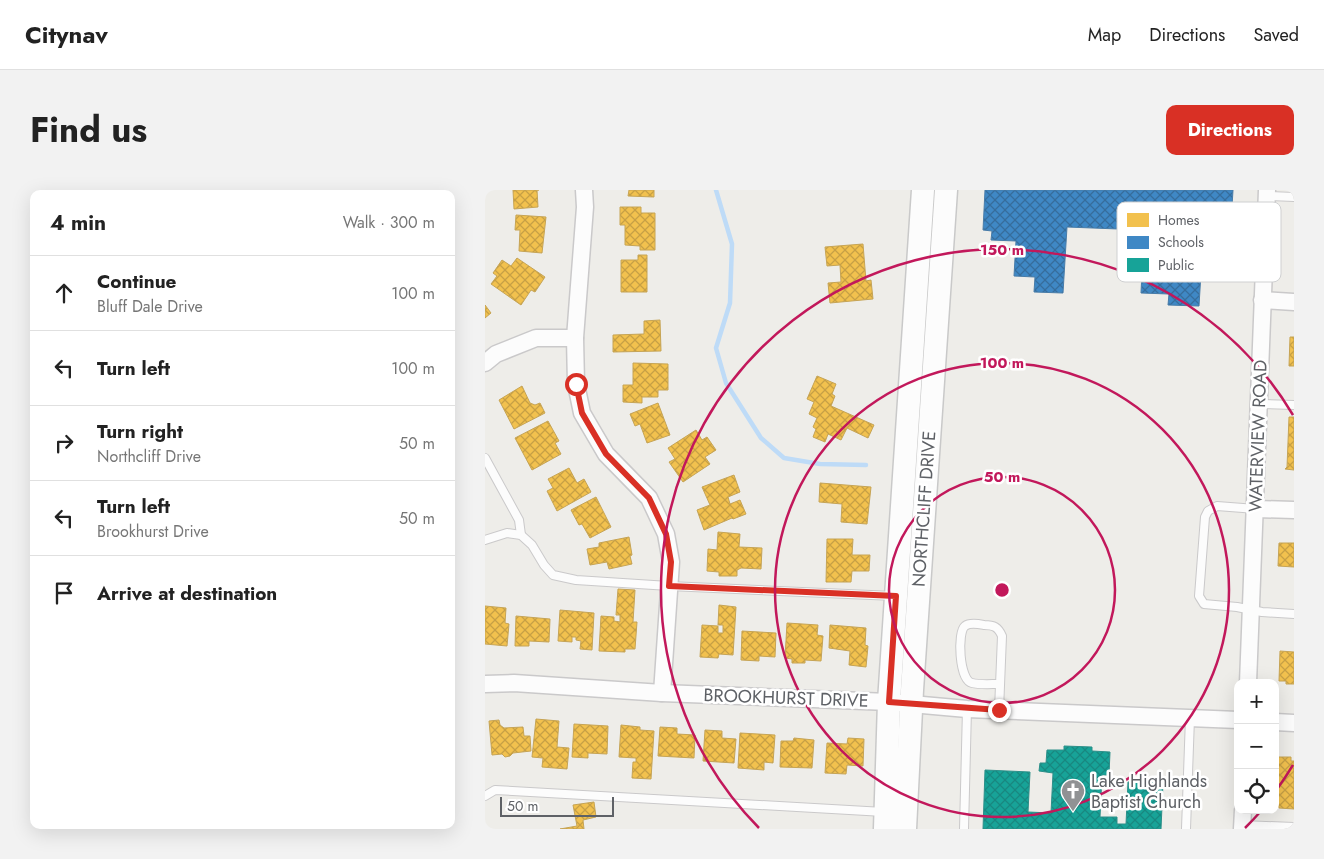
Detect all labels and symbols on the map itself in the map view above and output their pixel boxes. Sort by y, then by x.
legend [1117,202,1281,282]
text: Homes [1158,210,1200,230]
text: Schools [1158,232,1204,252]
text: 150 m [980,239,1024,261]
text: Public [1158,255,1194,275]
text: 100 m [980,352,1024,374]
street label: WATERVIEW ROAD [1242,359,1274,513]
route start [565,373,588,396]
street label: NORTHCLIFF DRIVE [906,430,942,588]
text: 50 m [984,466,1020,488]
centre of rings [993,581,1011,599]
street label: BROOKHURST DRIVE [703,682,869,714]
route end [988,699,1011,722]
place label: Lake Highlands Baptist Church [1091,768,1207,815]
church icon: Lake Highlands Baptist Church [1060,778,1086,812]
scale bar [500,794,614,817]

